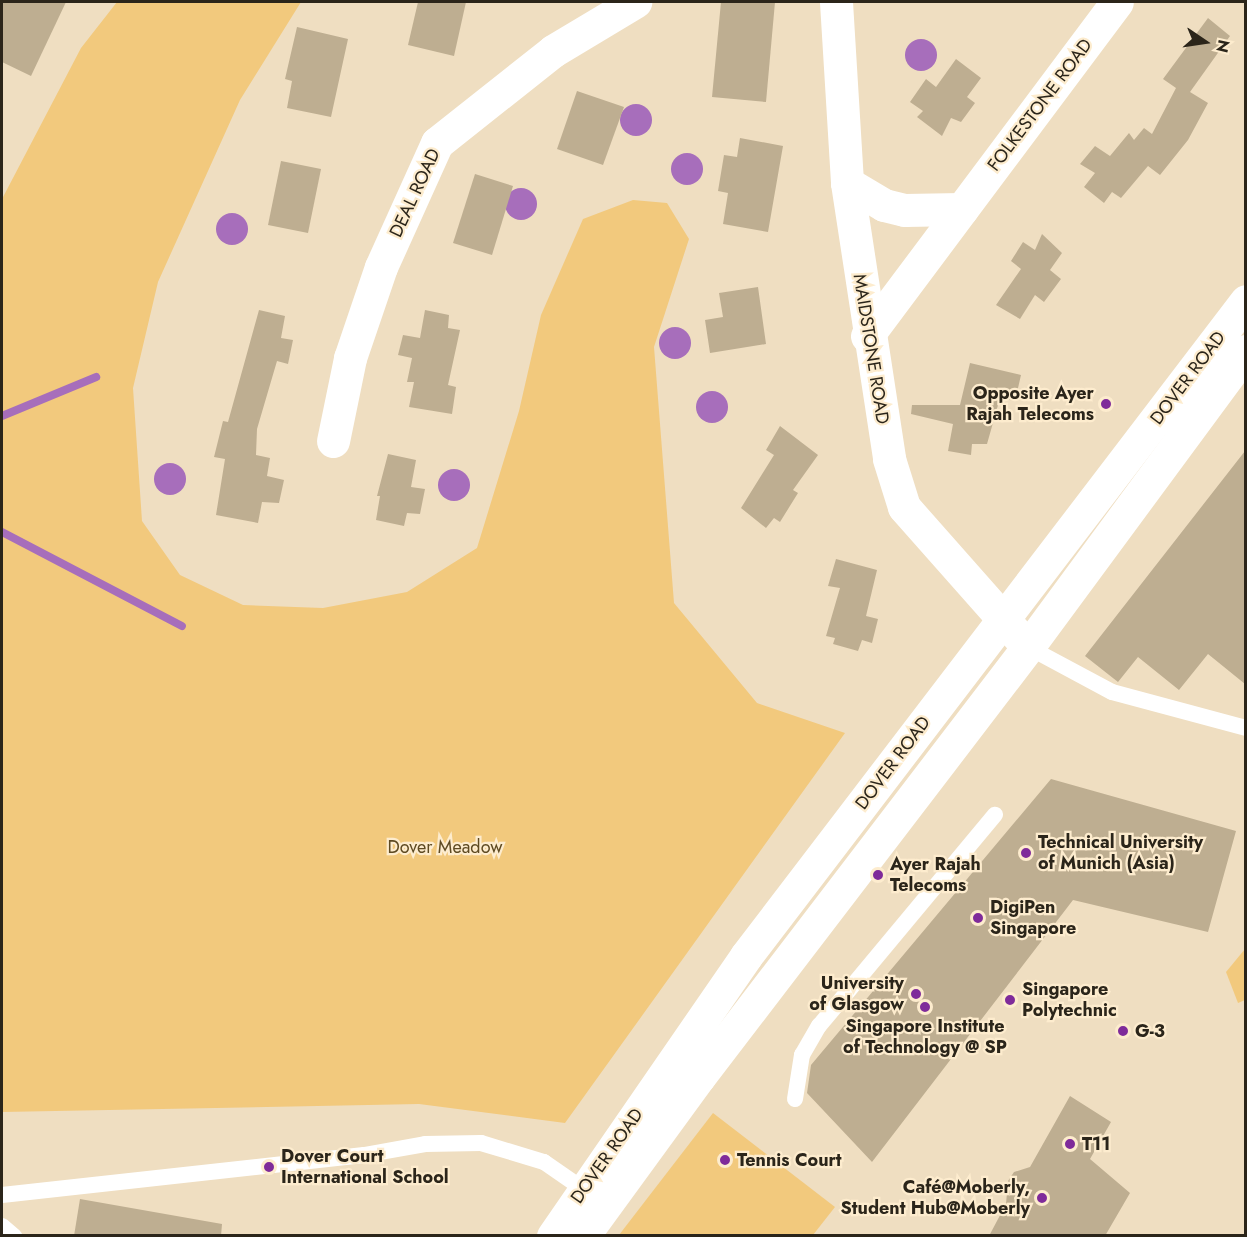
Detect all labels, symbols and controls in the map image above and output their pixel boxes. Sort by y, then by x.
north arrow [1175,12,1235,72]
street label: FOLKESTONE ROAD [983,35,1097,175]
text: N [1210,37,1236,55]
street label: DEAL ROAD [385,145,445,241]
street label: MAIDSTONE ROAD [848,272,894,426]
street label: DOVER ROAD [1146,327,1230,429]
place label: Opposite Ayer Rajah Telecoms [966,383,1094,426]
marker: Opposite Ayer Rajah Telecoms [1099,397,1113,411]
street label: DOVER ROAD [851,712,935,814]
place label: Technical University of Munich (Asia) [1038,832,1203,874]
park label: Dover Meadow [388,836,502,858]
marker: Technical University of Munich (Asia) [1019,846,1033,860]
place label: Ayer Rajah Telecoms [890,854,981,896]
marker: Ayer Rajah Telecoms [871,868,885,882]
place label: DigiPen Singapore [990,897,1076,940]
marker: DigiPen Singapore [971,911,985,925]
place label: University of Glasgow [809,973,904,1016]
place label: Singapore Polytechnic [1022,979,1117,1022]
marker: University of Glasgow [909,987,923,1001]
marker: Singapore Polytechnic [1003,993,1017,1007]
marker: Singapore Institute of Technology @ SP [918,1000,932,1014]
place label: Singapore Institute of Technology @ SP [843,1016,1007,1058]
place label: G-3 [1135,1020,1165,1042]
marker: G-3 [1116,1024,1130,1038]
street label: DOVER ROAD [566,1104,648,1208]
place label: T11 [1082,1133,1110,1155]
marker: T11 [1063,1137,1077,1151]
place label: Dover Court International School [281,1146,449,1188]
place label: Tennis Court [737,1149,842,1171]
marker: Tennis Court [718,1153,732,1167]
marker: Dover Court International School [262,1160,276,1174]
place label: Café@Moberly, Student Hub@Moberly [841,1177,1030,1220]
marker: Café@Moberly, Student Hub@Moberly [1035,1191,1049,1205]

